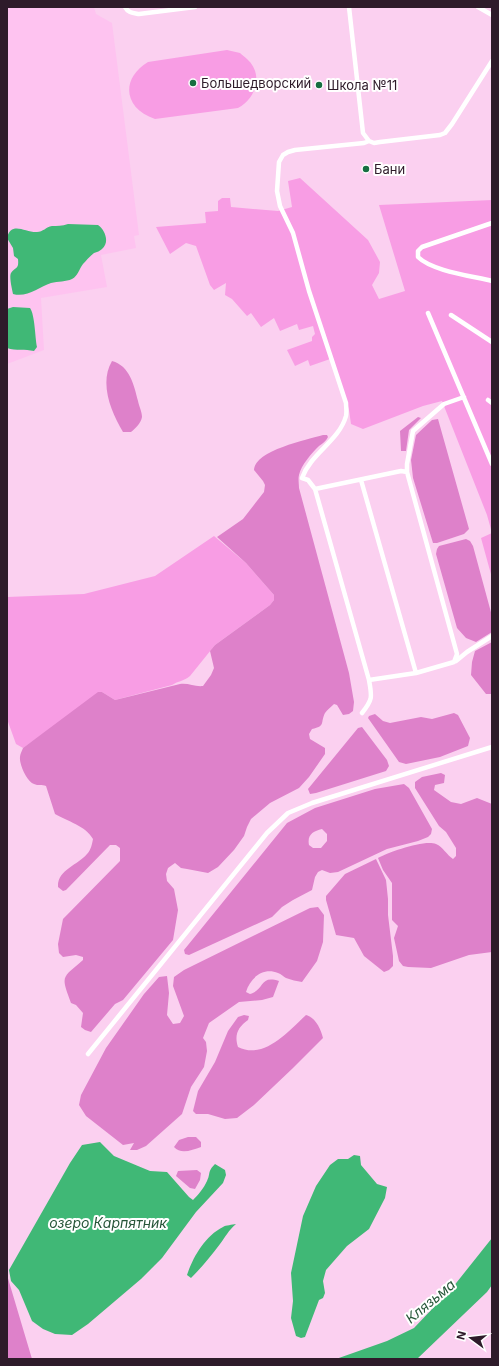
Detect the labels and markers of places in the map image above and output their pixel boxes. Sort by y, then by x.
place label: Большедворский [201,75,311,91]
place label: Школа №11 [327,77,397,93]
marker: Большедворский [188,78,198,88]
marker: Школа №11 [314,80,324,90]
place label: Бани [374,161,405,177]
marker: Бани [361,164,371,174]

